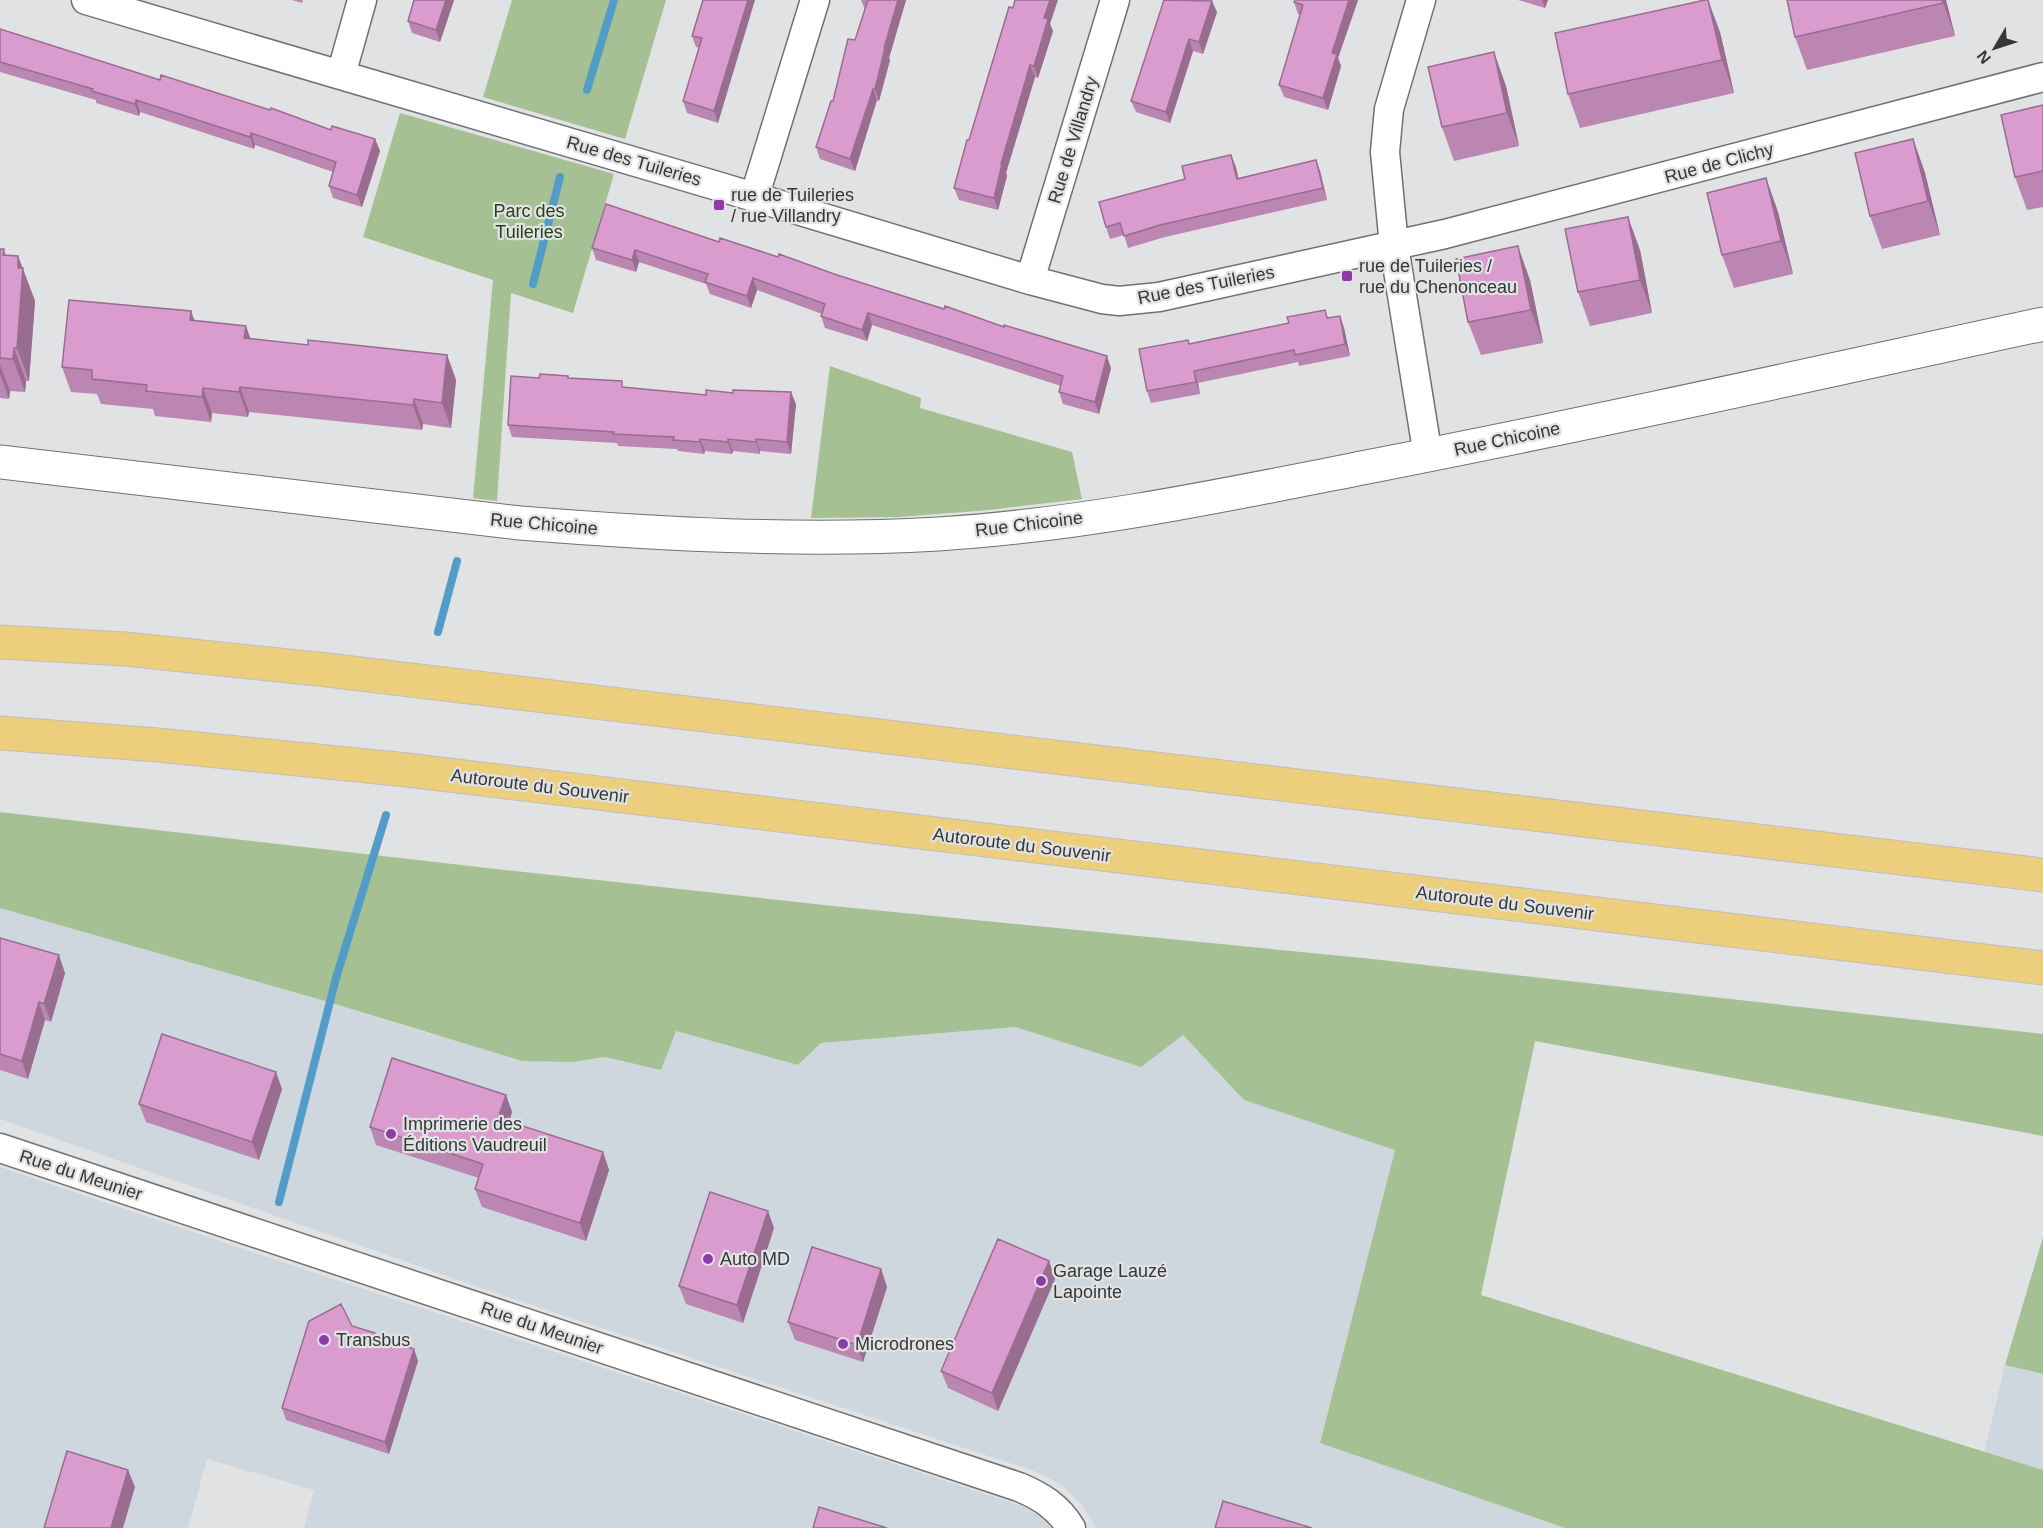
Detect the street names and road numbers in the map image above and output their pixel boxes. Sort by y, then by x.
street label: Rue de Villandry [1044,74,1102,206]
street label: Rue des Tuileries [564,132,704,190]
street label: Rue de Clichy [1662,139,1776,187]
street label: Rue des Tuileries [1136,262,1276,308]
street label: Rue Chicoine [1452,418,1562,460]
street label: Rue Chicoine [974,507,1084,541]
street label: Rue Chicoine [489,509,599,539]
street label: Autoroute du Souvenir [450,765,630,807]
street label: Autoroute du Souvenir [932,824,1112,866]
street label: Autoroute du Souvenir [1415,882,1595,924]
street label: Rue du Meunier [17,1146,145,1204]
street label: Rue du Meunier [478,1298,606,1358]

